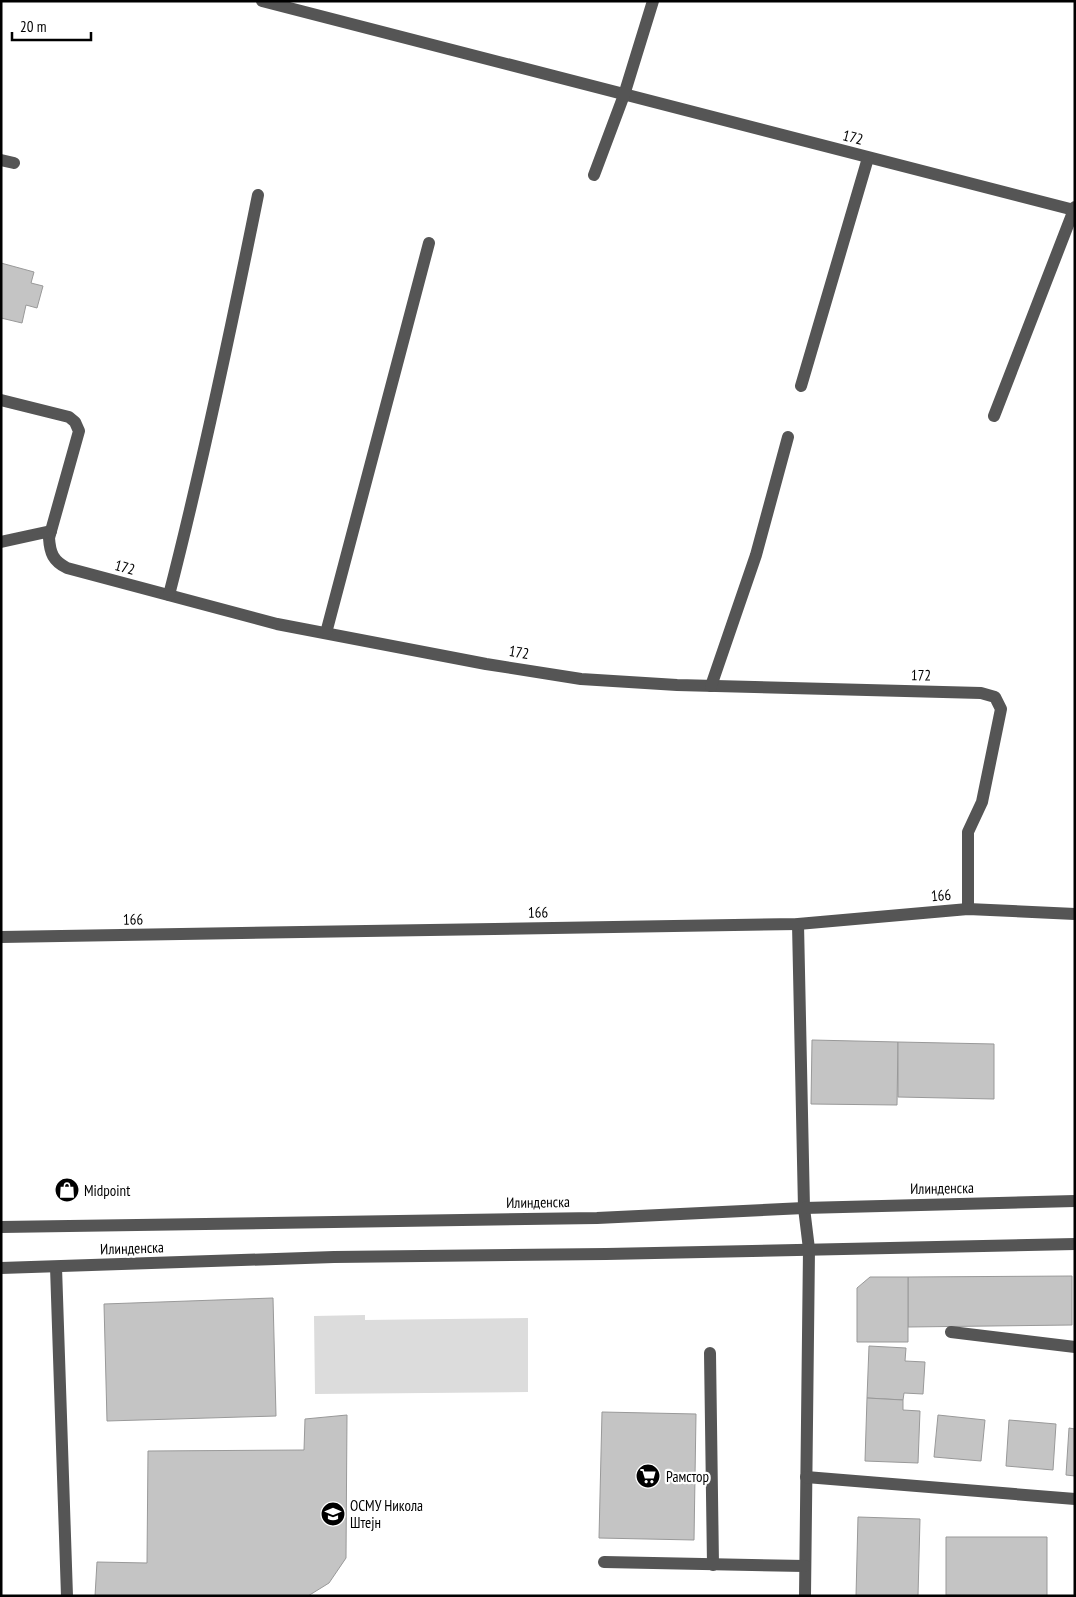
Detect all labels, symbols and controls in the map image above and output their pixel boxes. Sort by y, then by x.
scale bar [12,10,91,42]
text: 20 m [20,17,46,36]
street label: 172 [841,125,865,149]
street label: 172 [113,555,137,579]
street label: 172 [508,641,530,663]
street label: 172 [911,665,931,685]
street label: 166 [930,885,952,905]
street label: 166 [528,902,549,922]
street label: 166 [123,909,144,929]
shop icon: Midpoint [54,1177,80,1203]
street label: Илинденска [910,1178,974,1198]
place label: Midpoint [84,1181,130,1200]
street label: Илинденска [506,1192,570,1212]
street label: Илинденска [100,1237,164,1259]
supermarket icon: Рамстор [635,1463,661,1489]
place label: Рамстор [666,1467,709,1486]
place label: ОСМУ Никола Штејн [350,1496,423,1532]
school or university icon: ОСМУ Никола Штејн [320,1501,346,1527]

